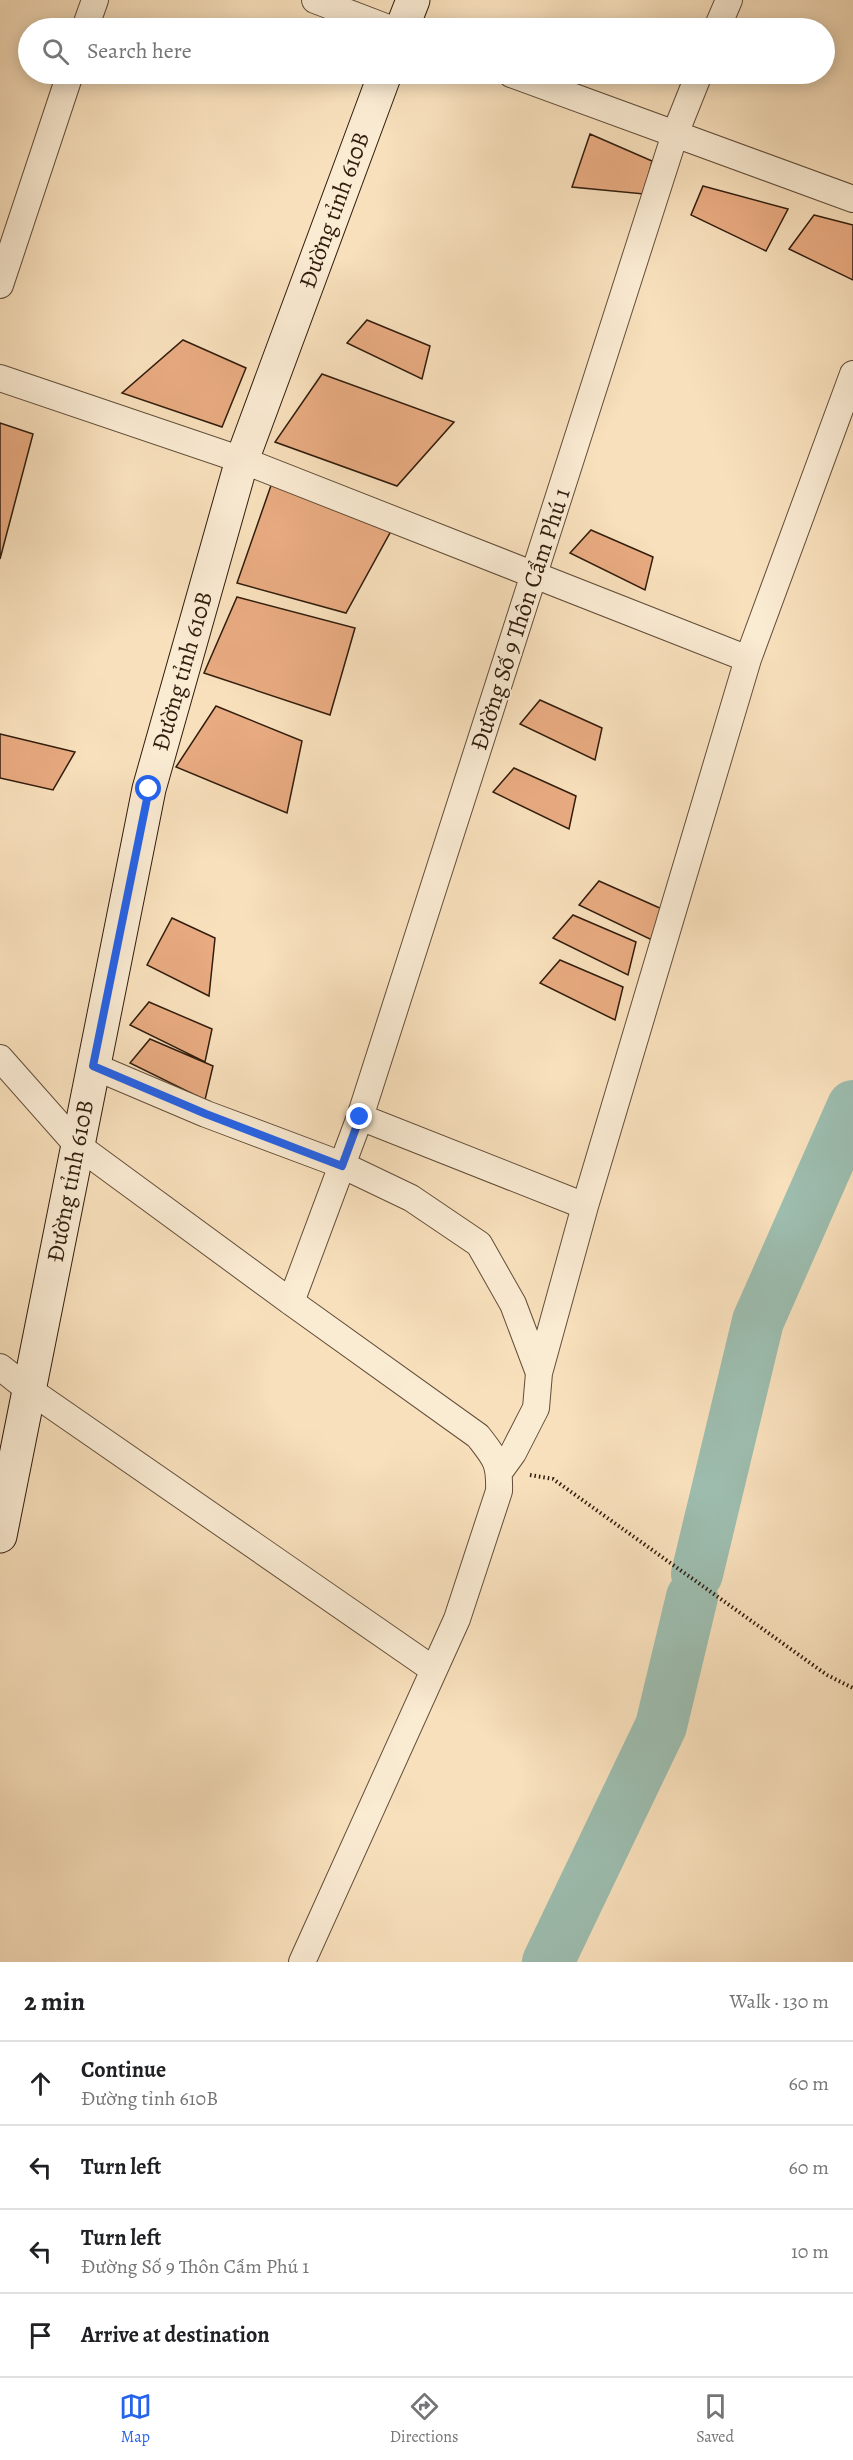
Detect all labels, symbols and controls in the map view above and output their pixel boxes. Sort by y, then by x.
search box [18,18,835,84]
icon: search [39,35,72,68]
text: Search here [87,36,192,66]
street label: Đường tỉnh 610B [291,127,377,293]
street label: Đường Số 9 Thôn Cẩm Phú 1 [462,484,578,754]
street label: Đường tỉnh 610B [144,588,220,754]
route start [135,775,161,801]
street label: Đường tỉnh 610B [39,1097,101,1265]
route end [346,1103,372,1129]
text: 2 min [24,1984,85,2019]
text: Walk · 130 m [730,1988,829,2015]
text: Continue [81,2055,166,2085]
icon: ahead [24,2067,57,2100]
text: 60 m [789,2070,829,2097]
text: Đường tỉnh 610B [81,2085,218,2112]
icon: left [24,2151,57,2184]
text: Turn left [81,2152,161,2182]
text: 60 m [789,2154,829,2181]
text: Turn left [81,2223,161,2253]
icon: left [24,2235,57,2268]
text: 10 m [791,2238,829,2265]
text: Đường Số 9 Thôn Cẩm Phú 1 [81,2253,309,2280]
icon: arrive [24,2319,57,2352]
text: Arrive at destination [81,2320,270,2350]
tab: Map [119,2390,152,2448]
tab: Directions [390,2390,458,2448]
tab: Saved [696,2390,734,2448]

